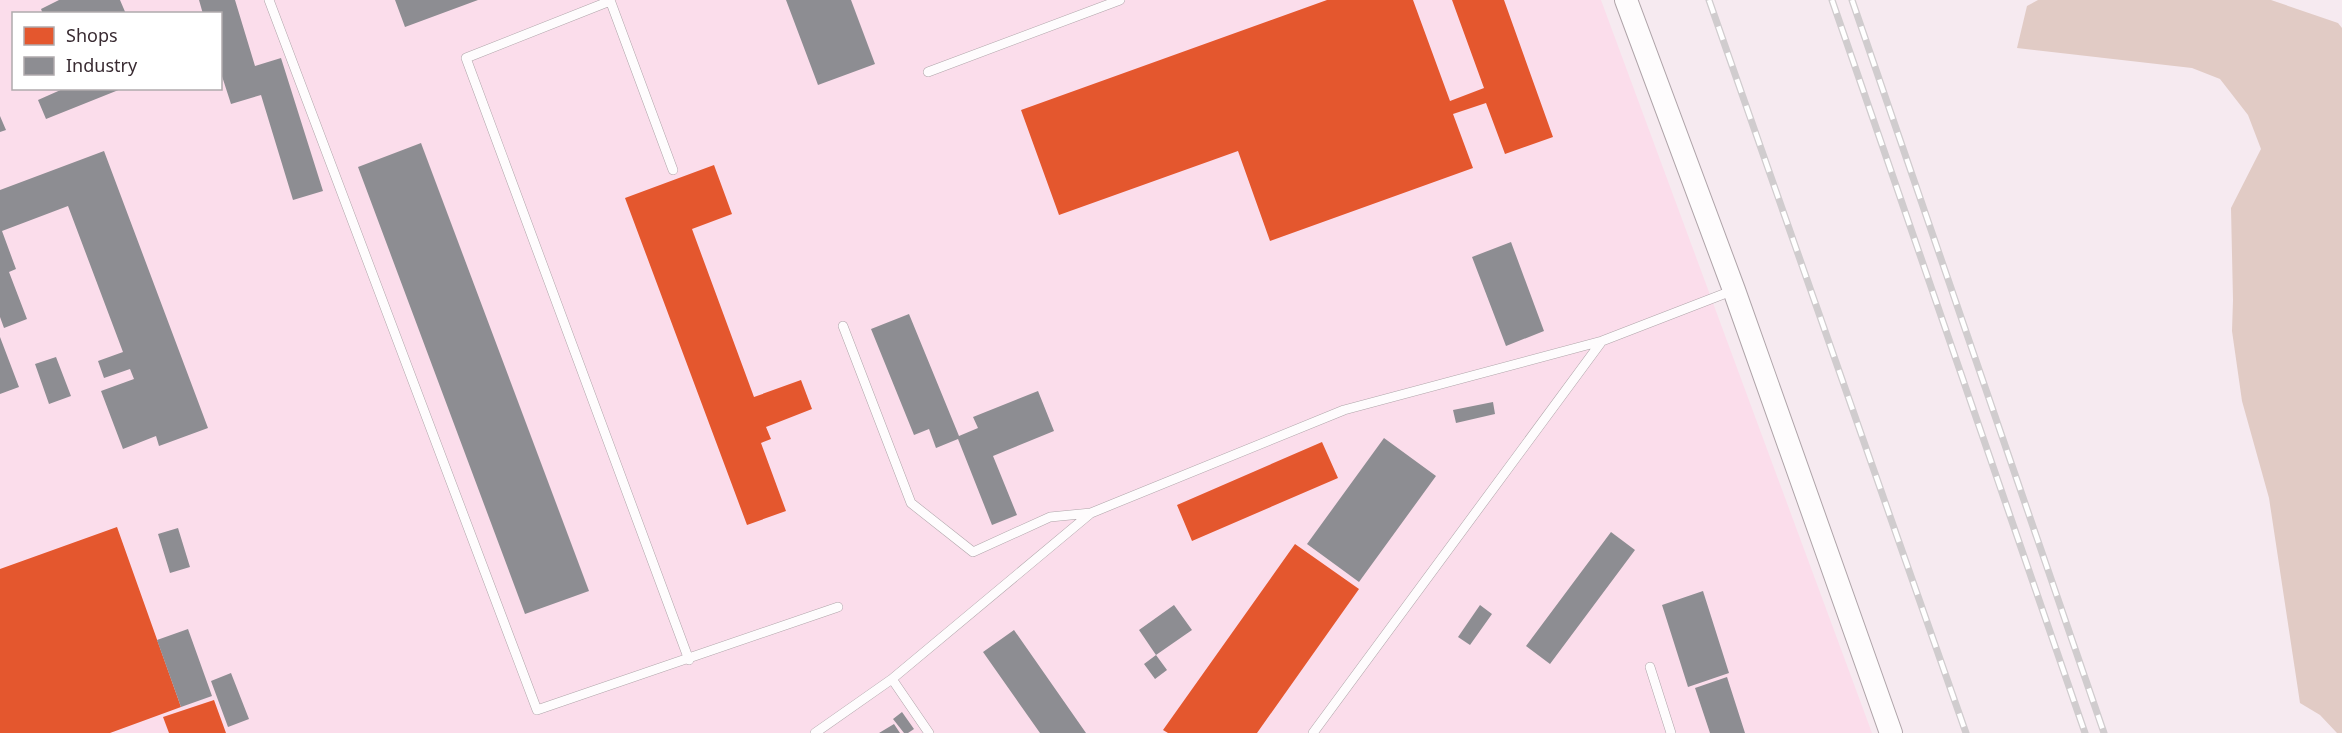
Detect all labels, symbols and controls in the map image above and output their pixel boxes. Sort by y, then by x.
legend [12,12,222,90]
text: Shops [66,23,118,47]
text: Industry [66,53,138,77]

